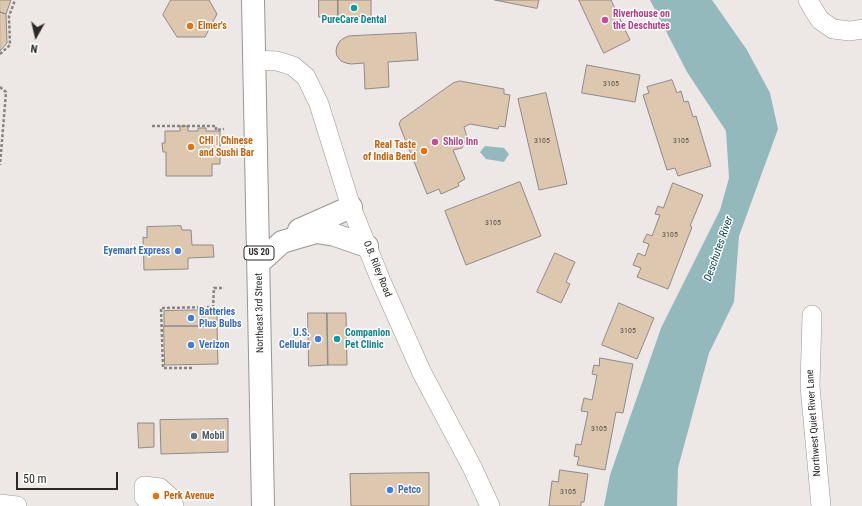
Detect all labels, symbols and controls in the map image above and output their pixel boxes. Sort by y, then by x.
marker: PureCare Dental [349,3,359,13]
place label: Riverhouse on the Deschutes [613,8,670,32]
place label: PureCare Dental [322,14,386,26]
marker: Riverhouse on the Deschutes [600,15,610,25]
north arrow [16,16,56,56]
place label: Elmer's [198,20,227,32]
marker: Elmer's [185,21,195,31]
text: N [30,41,39,55]
house number: 3105 [603,79,619,89]
place label: CHI | Chinese and Sushi Bar [199,135,254,158]
place label: Shilo Inn [443,136,478,148]
house number: 3105 [534,136,550,146]
house number: 3105 [673,136,689,146]
marker: Shilo Inn [430,137,440,147]
place label: Real Taste of India Bend [363,139,416,162]
marker: CHI | Chinese and Sushi Bar [186,142,196,152]
marker: Real Taste of India Bend [419,146,429,156]
water label: Deschutes River [702,215,736,283]
house number: 3105 [485,218,501,228]
house number: 3105 [662,230,678,240]
street label: O.B. Riley Road [360,239,394,299]
place label: Eyemart Express [104,245,170,257]
marker: Eyemart Express [173,246,183,256]
road number: US 20 [244,246,274,260]
street label: Northeast 3rd Street [253,273,267,353]
place label: Batteries Plus Bulbs [199,306,242,330]
marker: Batteries Plus Bulbs [186,313,196,323]
house number: 3105 [620,326,636,336]
place label: U.S. Cellular [279,327,310,350]
place label: Companion Pet Clinic [345,327,390,350]
marker: U.S. Cellular [313,334,323,344]
marker: Companion Pet Clinic [332,334,342,344]
place label: Verizon [199,339,230,351]
marker: Verizon [186,340,196,350]
street label: Northwest Quiet River Lane [804,369,824,477]
house number: 3105 [591,424,607,434]
place label: Mobil [202,430,225,442]
marker: Mobil [189,431,199,441]
scale bar [18,464,120,490]
text: 50 m [23,472,47,486]
place label: Petco [398,484,421,496]
marker: Petco [385,485,395,495]
house number: 3105 [560,487,576,497]
place label: Perk Avenue [164,490,214,502]
marker: Perk Avenue [151,491,161,501]

